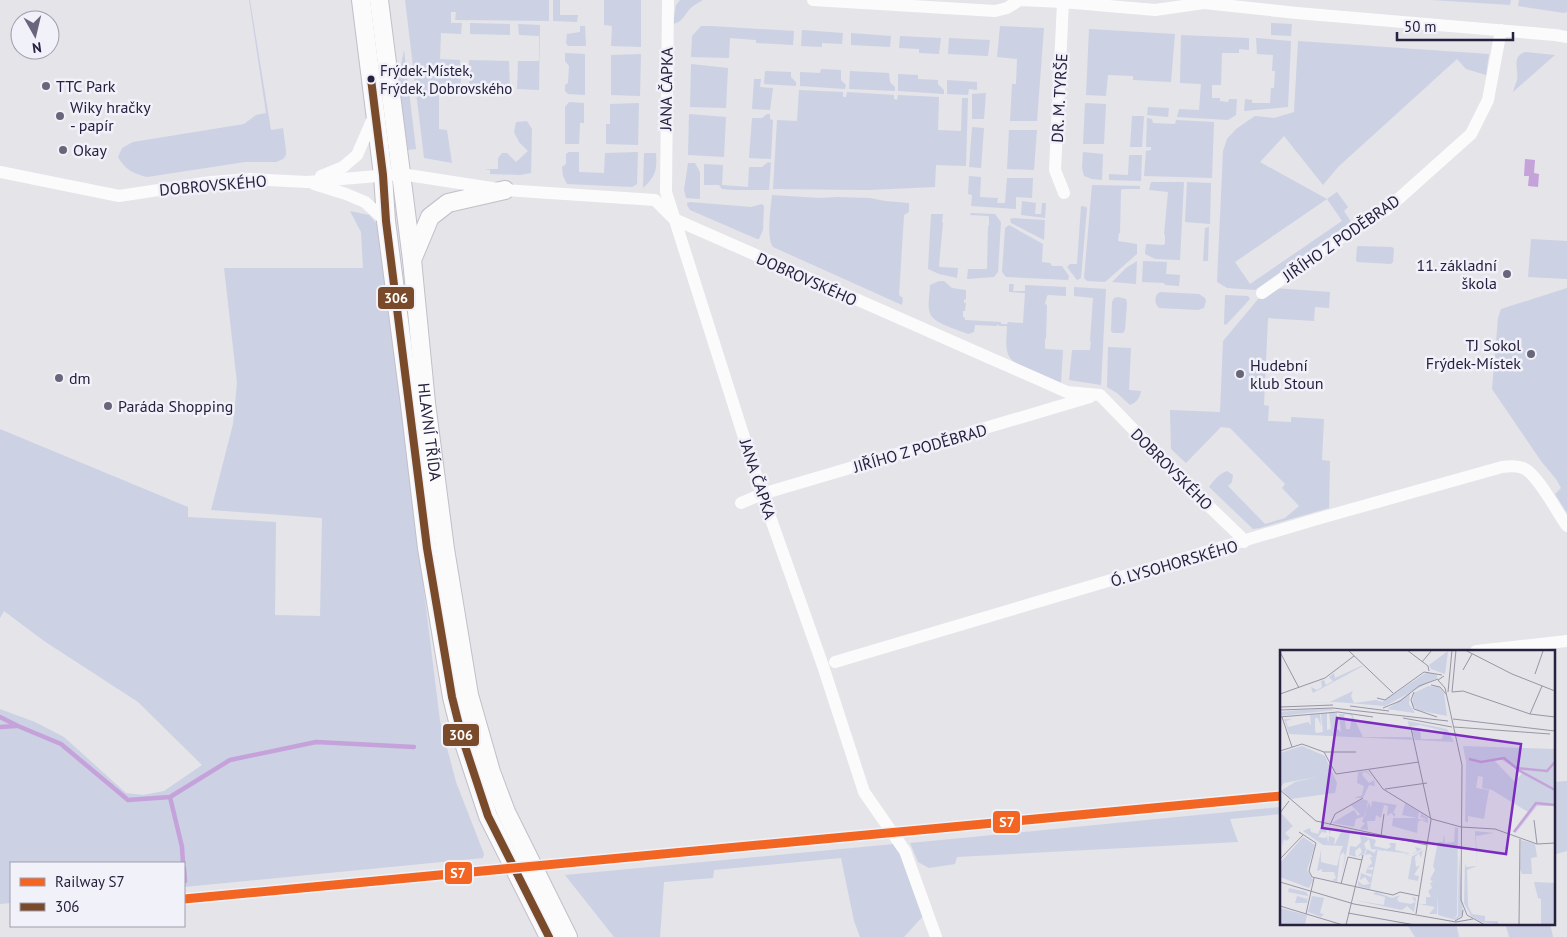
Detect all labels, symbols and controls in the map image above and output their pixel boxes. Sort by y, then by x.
north arrow [10,10,60,60]
scale bar [1397,10,1513,42]
text: 50 m [1404,17,1437,36]
text: N [31,38,43,57]
street label: JANA ČAPKA [655,47,677,132]
street label: DR. M. TYRŠE [1047,53,1071,143]
place label: Frýdek-Místek, Frýdek, Dobrovského [380,61,512,98]
marker: Frýdek-Místek, Frýdek, Dobrovského [366,74,376,84]
place label: TTC Park [56,76,116,96]
marker: TTC Park [40,80,52,92]
place label: Wiky hračky - papír [70,97,151,135]
marker: Wiky hračky - papír [54,110,66,122]
place label: Okay [73,140,108,160]
marker: Okay [57,144,69,156]
street label: DOBROVSKÉHO [158,170,268,200]
street label: JIŘÍHO Z PODĚBRAD [1278,190,1403,286]
street label: DOBROVSKÉHO [754,248,860,310]
place label: 11. základní škola [1417,255,1497,293]
marker: 11. základní škola [1501,268,1513,280]
line badge: 306 [377,286,415,310]
text: 306 [384,289,408,307]
place label: TJ Sokol Frýdek-Místek [1426,335,1521,373]
marker: TJ Sokol Frýdek-Místek [1525,348,1537,360]
place label: Hudební klub Stoun [1250,355,1324,393]
place label: dm [69,368,91,388]
marker: Hudební klub Stoun [1234,368,1246,380]
marker: dm [53,372,65,384]
street label: HLAVNÍ TŘÍDA [414,382,446,483]
place label: Paráda Shopping [118,396,233,416]
marker: Paráda Shopping [102,400,114,412]
street label: JIŘÍHO Z PODĚBRAD [850,419,989,477]
street label: DOBROVSKÉHO [1127,424,1217,514]
street label: JANA ČAPKA [735,435,781,522]
street label: Ó. LYSOHORSKÉHO [1108,535,1240,591]
inset map [1280,650,1554,924]
line badge: 306 [442,723,480,747]
text: 306 [449,726,473,744]
line badge: S7 [992,810,1021,834]
text: S7 [999,813,1015,831]
line badge: S7 [444,861,473,885]
legend [10,862,185,927]
text: S7 [450,864,466,882]
text: Railway S7 [55,872,125,891]
text: 306 [55,897,80,916]

